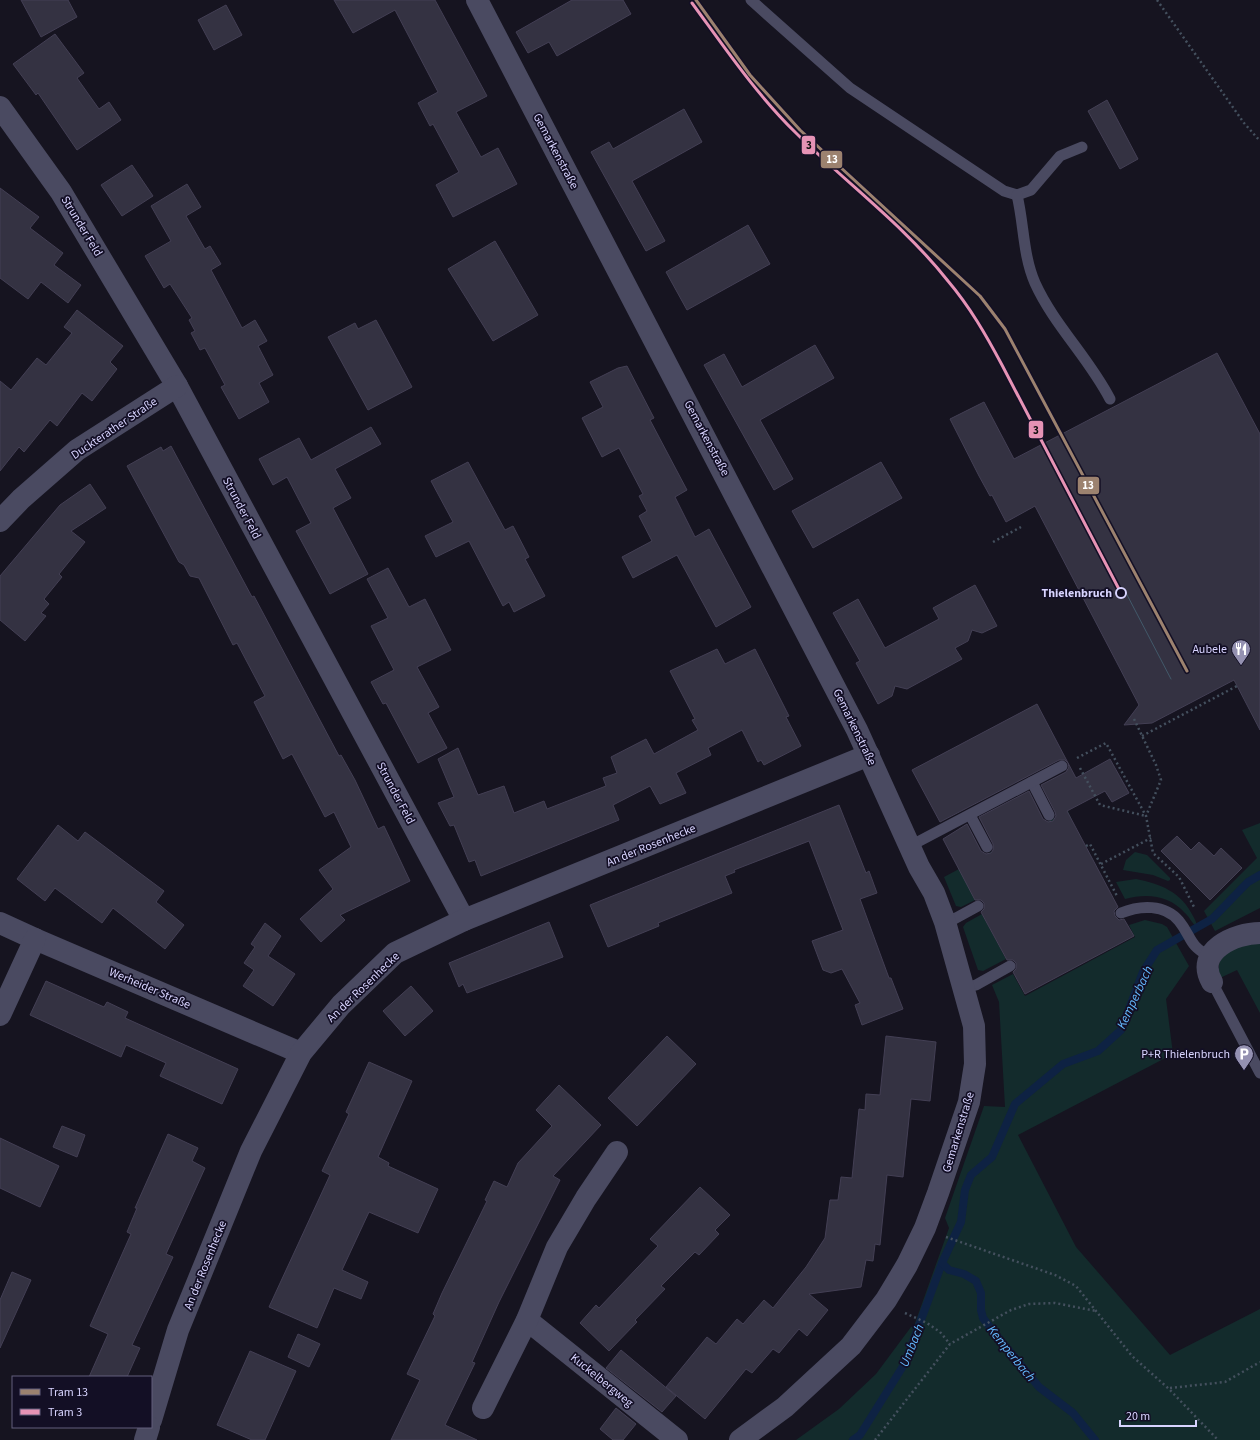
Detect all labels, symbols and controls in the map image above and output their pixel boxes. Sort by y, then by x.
street label: Gemarkenstraße [528,110,583,192]
line badge: 3 [801,135,816,155]
text: 3 [806,138,812,153]
line badge: 13 [820,150,843,169]
text: 13 [826,152,838,167]
street label: Strunder Feld [57,193,106,260]
street label: Duckterather Straße [68,393,161,464]
street label: Gemarkenstraße [679,397,734,479]
line badge: 3 [1028,420,1044,439]
text: 3 [1033,423,1039,438]
street label: Strunder Feld [218,474,265,542]
line badge: 13 [1077,476,1100,495]
text: 13 [1082,478,1094,493]
place label: Thielenbruch [1041,585,1112,602]
marker: Thielenbruch [1115,587,1127,599]
restaurant icon: Aubele [1230,638,1252,666]
place label: Aubele [1192,641,1227,658]
street label: Gemarkenstraße [829,686,880,768]
street label: Strunder Feld [372,759,419,827]
street label: An der Rosenhecke [604,820,698,871]
street label: An der Rosenhecke [323,948,403,1026]
water label: Kemperbach [1112,963,1157,1032]
street label: Werheider Straße [106,964,193,1013]
parking icon: P+R Thielenbruch [1233,1043,1255,1071]
place label: P+R Thielenbruch [1141,1046,1230,1063]
street label: Gemarkenstraße [938,1090,979,1175]
street label: An der Rosenhecke [180,1218,231,1312]
water label: Umbach [895,1321,929,1370]
water label: Kemperbach [983,1322,1040,1386]
street label: Kuckelbergweg [567,1350,637,1411]
legend [12,1376,152,1428]
text: Tram 13 [48,1384,88,1401]
scale bar [1120,1402,1196,1428]
text: Tram 3 [48,1404,82,1421]
text: 20 m [1126,1408,1150,1425]

